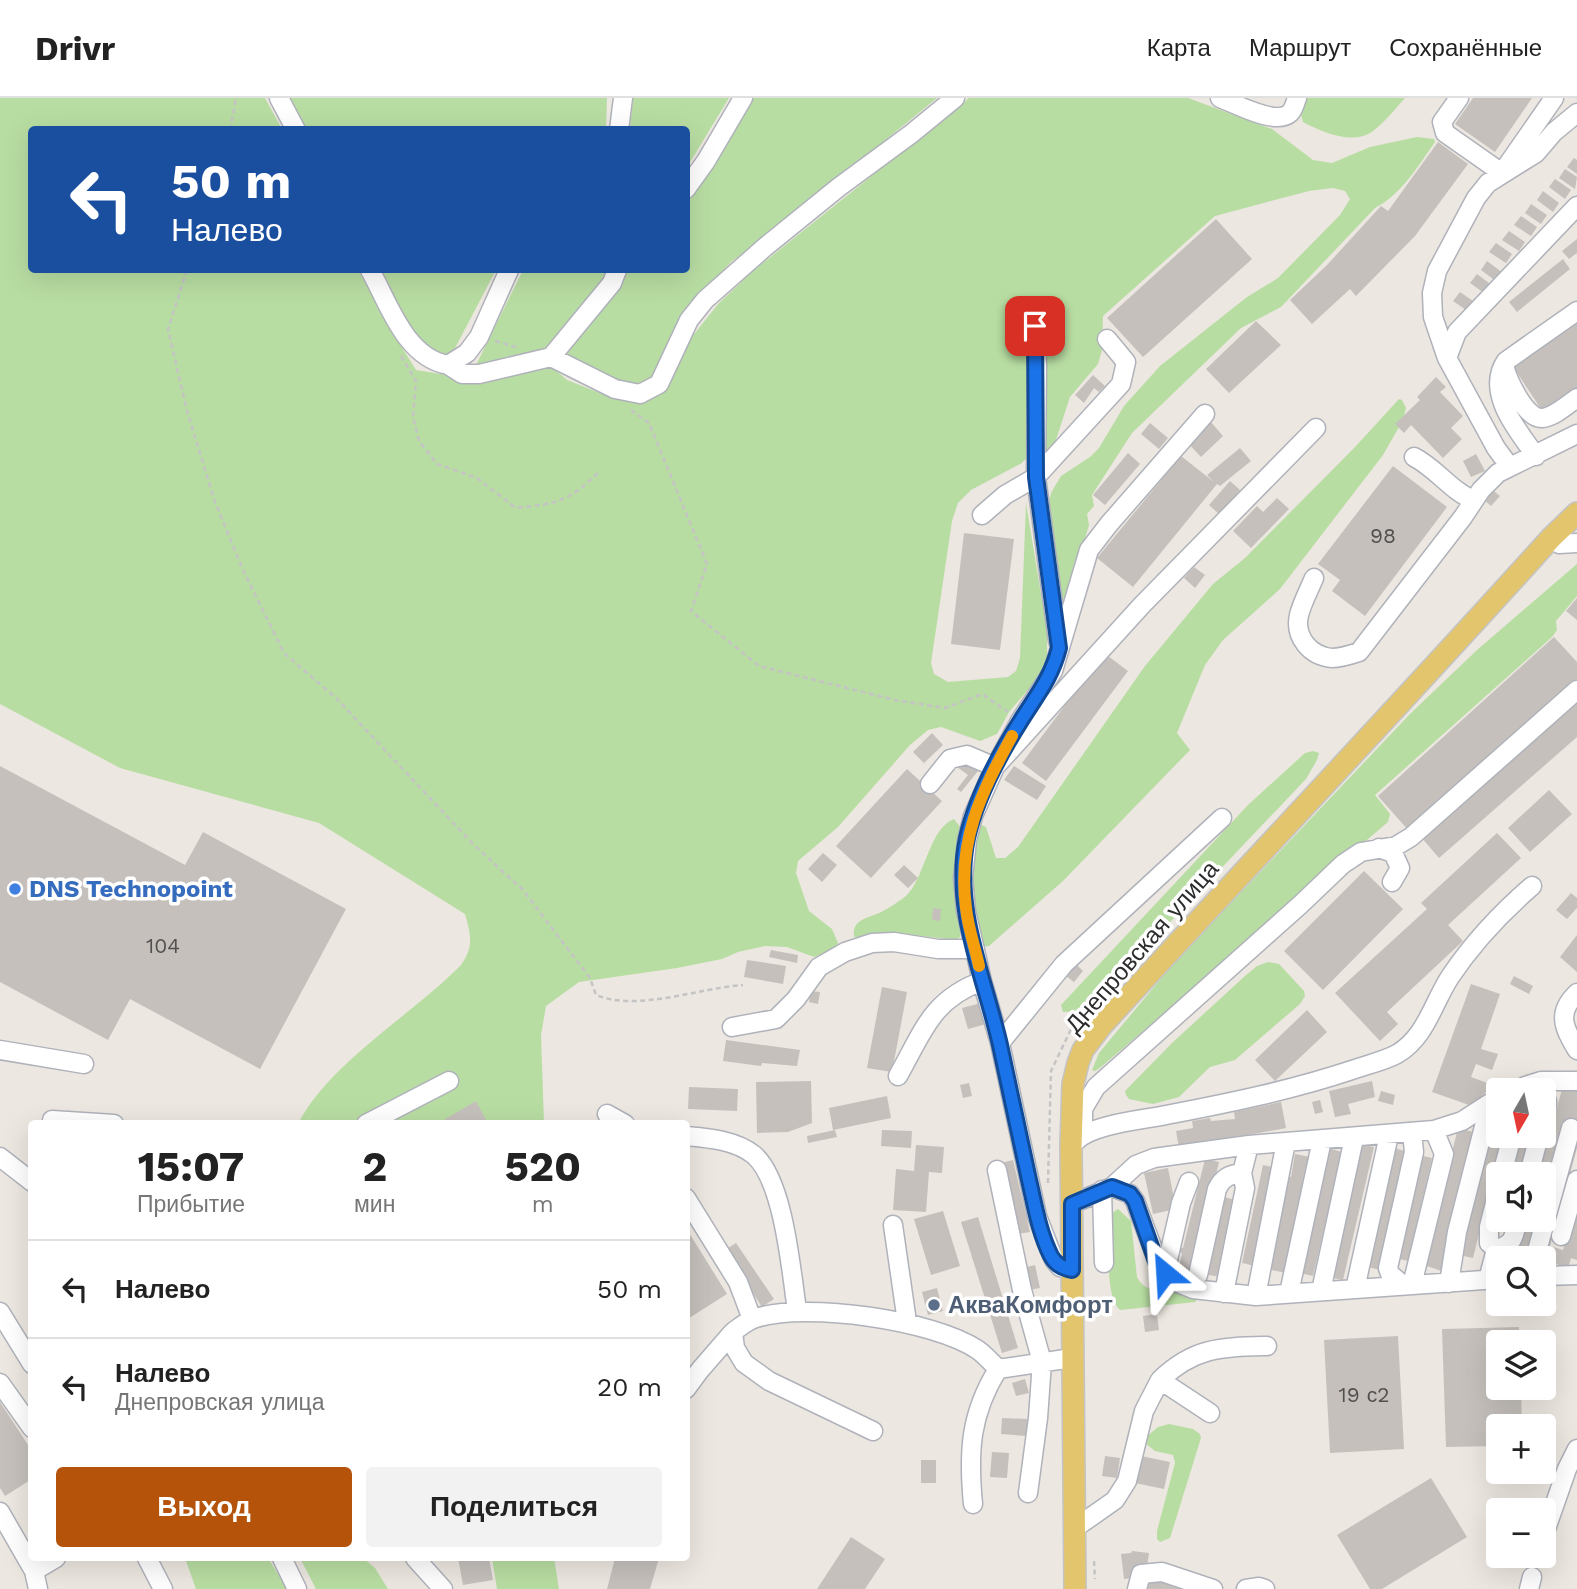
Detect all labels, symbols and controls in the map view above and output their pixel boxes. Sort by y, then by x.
text: Drivr [35,29,115,68]
text: Карта [1147,34,1211,62]
text: Маршрут [1249,34,1351,62]
text: Сохранённые [1389,34,1542,62]
text: 50 m [171,152,291,210]
icon: left [56,154,147,245]
text: Налево [171,211,283,249]
pin [1005,296,1065,356]
icon: arrive [1016,307,1054,345]
house number: 98 [1370,523,1396,548]
street label: Днепровская улица [1060,855,1225,1039]
place label: DNS Technopoint [29,875,233,903]
marker: DNS Technopoint [7,881,23,897]
house number: 104 [146,933,180,958]
north arrow [1486,1078,1556,1148]
map controls [1486,1078,1556,1568]
text: 15:07 [138,1142,244,1191]
text: 2 [362,1142,387,1191]
text: 520 [504,1142,581,1191]
button: sound [1486,1162,1556,1232]
text: Прибытие [137,1191,245,1218]
text: мин [354,1191,395,1218]
text: m [532,1191,554,1218]
position arrow [1128,1236,1202,1310]
button: search [1486,1246,1556,1316]
icon: left [56,1270,94,1308]
text: Налево [115,1274,210,1304]
text: 50 m [597,1274,662,1304]
place label: АкваКомфорт [948,1291,1113,1319]
marker: АкваКомфорт [926,1297,942,1313]
button: layers [1486,1330,1556,1400]
text: Налево [115,1358,210,1388]
icon: left [56,1368,94,1406]
text: 20 m [597,1372,662,1402]
house number: 19 с2 [1338,1382,1390,1407]
text: Днепровская улица [115,1389,324,1416]
button: + [1486,1414,1556,1484]
button: Выход [56,1467,352,1547]
button: Поделиться [366,1467,662,1547]
button: − [1486,1498,1556,1568]

